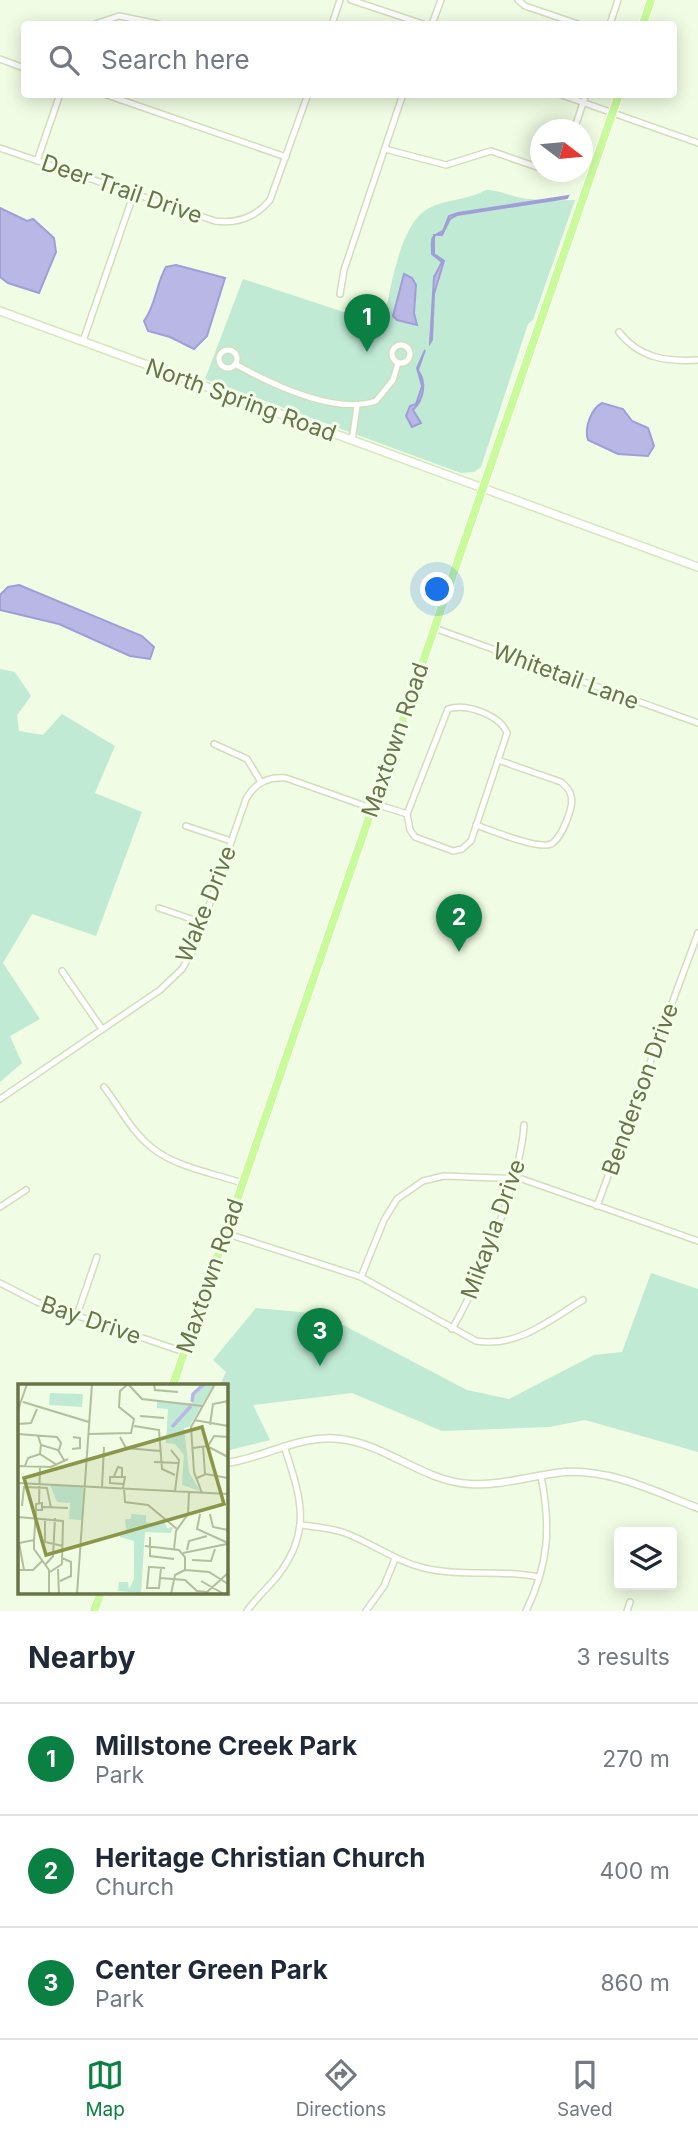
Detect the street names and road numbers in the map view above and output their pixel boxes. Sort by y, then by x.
street label: Deer Trail Drive [38,148,206,230]
street label: North Spring Road [142,353,340,447]
street label: Whitetail Lane [489,637,643,715]
street label: Maxtown Road [355,659,435,821]
street label: Wake Drive [170,842,242,966]
street label: Benderson Drive [596,999,684,1179]
street label: Mikayla Drive [455,1155,531,1303]
street label: Maxtown Road [170,1195,250,1357]
street label: Bay Drive [37,1290,145,1350]

